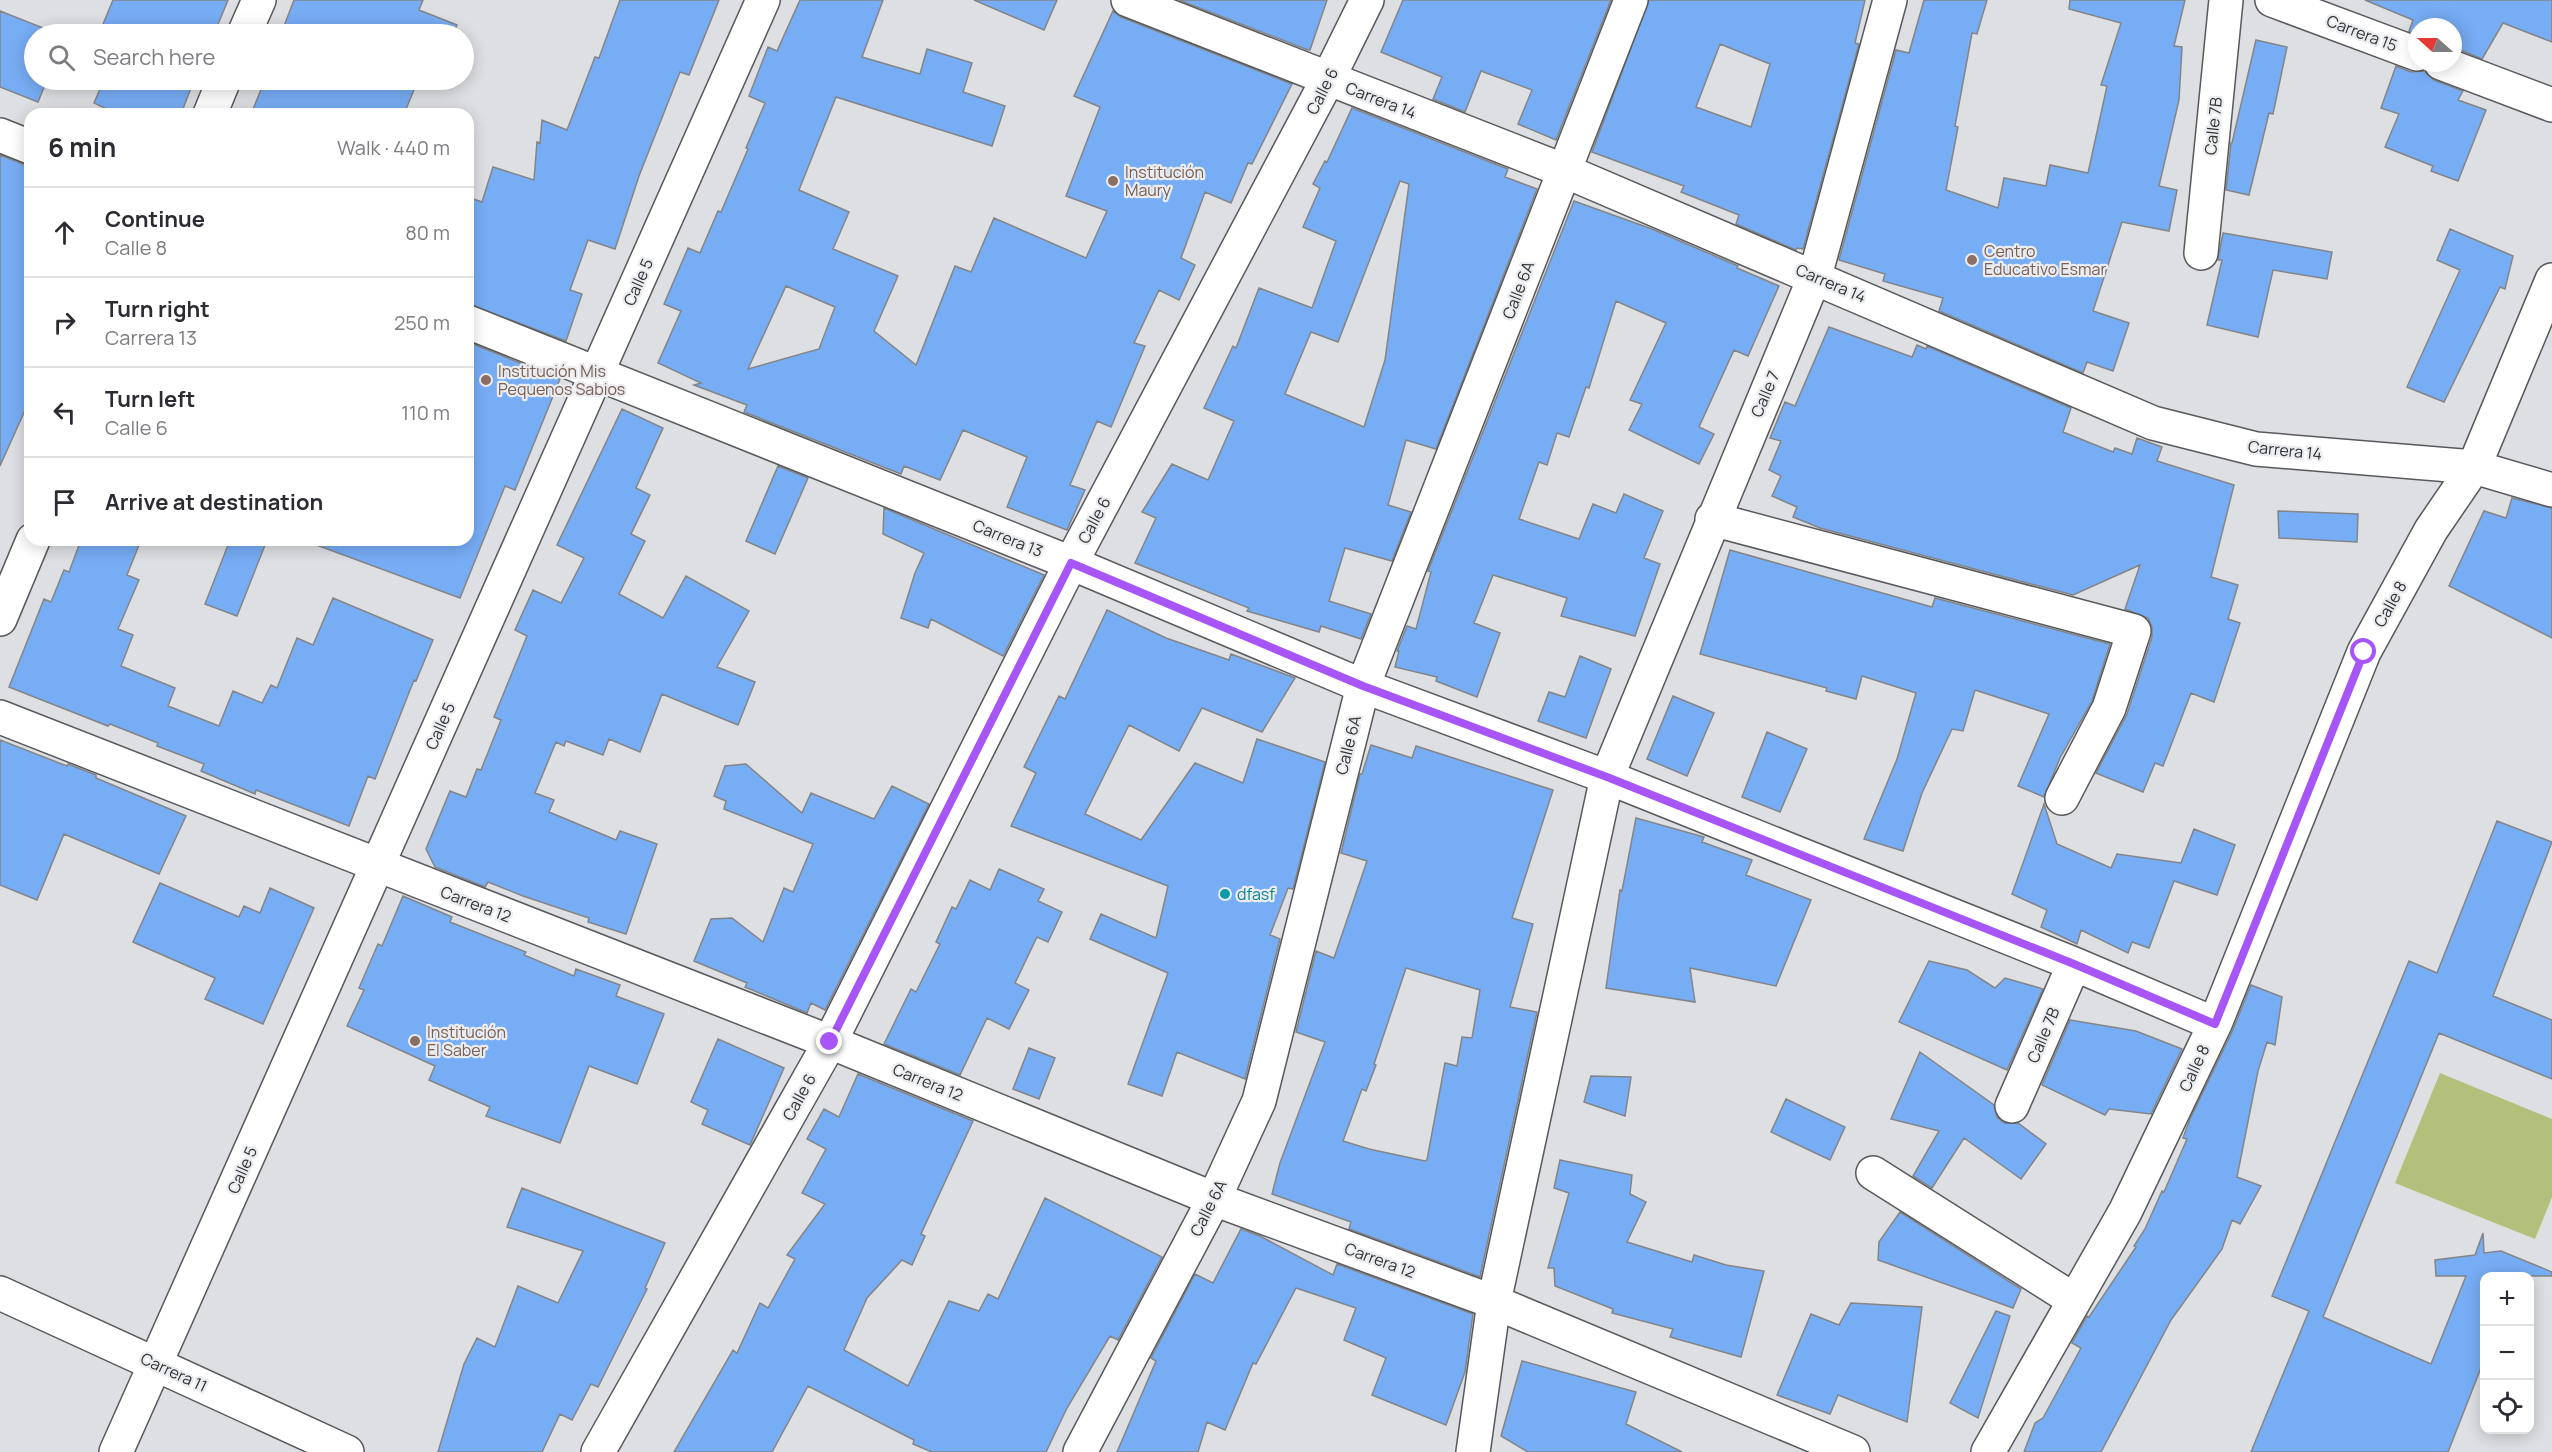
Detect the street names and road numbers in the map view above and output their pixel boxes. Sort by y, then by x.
street label: Carrera 15 [2323,9,2401,57]
street label: Calle 6 [1301,64,1343,118]
street label: Carrera 14 [1342,76,1420,124]
street label: Calle 7B [2199,96,2227,156]
street label: Calle 5 [618,255,658,309]
street label: Calle 6A [1497,258,1539,322]
street label: Carrera 14 [1793,258,1869,308]
street label: Calle 7 [1745,367,1785,421]
street label: Carrera 14 [2247,435,2323,465]
street label: Calle 6 [1072,493,1116,547]
street label: Carrera 13 [970,514,1046,562]
street label: Calle 8 [2368,577,2412,631]
street label: Calle 5 [420,699,460,753]
street label: Calle 6A [1330,713,1366,777]
street label: Carrera 12 [438,880,514,928]
street label: Calle 7B [2022,1004,2065,1066]
street label: Calle 8 [2174,1041,2214,1095]
street label: Carrera 12 [890,1058,966,1106]
street label: Calle 6 [777,1070,821,1124]
street label: Calle 5 [222,1143,262,1197]
street label: Calle 6A [1184,1176,1232,1240]
street label: Carrera 12 [1341,1237,1419,1283]
street label: Carrera 11 [137,1347,211,1397]

